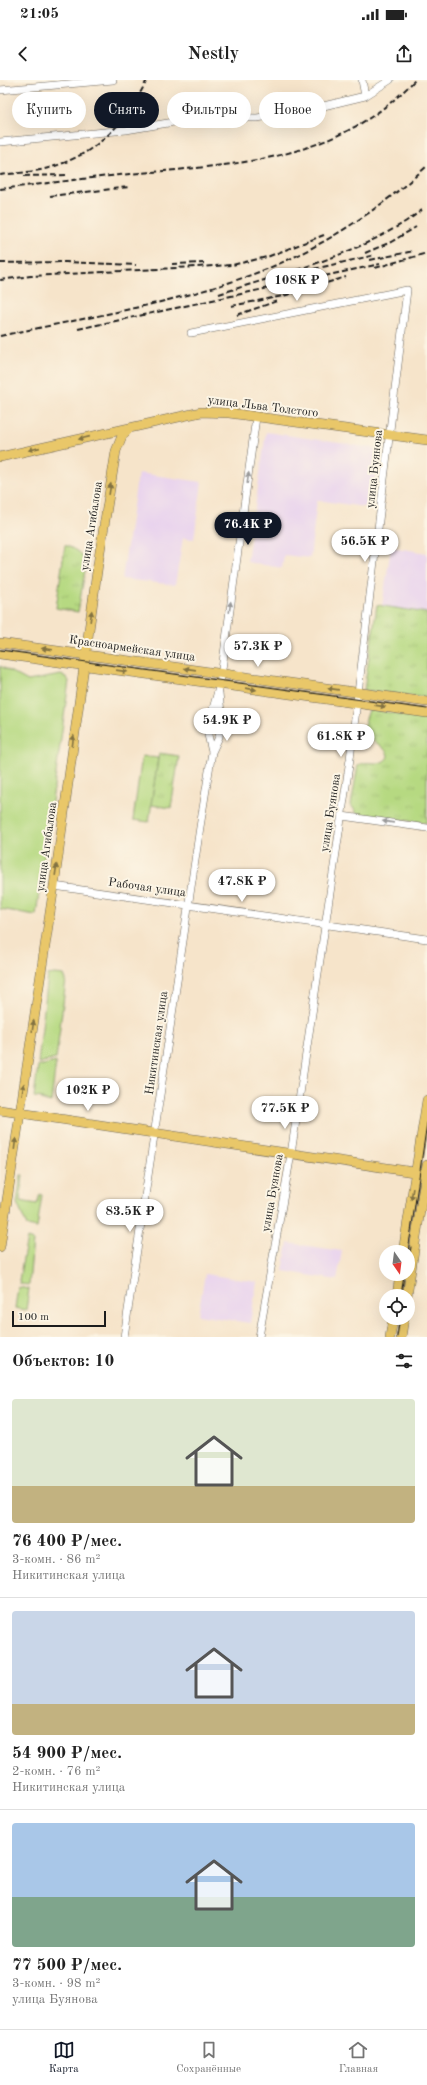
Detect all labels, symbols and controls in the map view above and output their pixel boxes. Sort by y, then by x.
text: 21:05 [20,7,59,22]
icon: back [12,43,34,65]
icon: share [393,43,415,65]
text: Nestly [188,45,239,63]
chip: Купить [12,92,86,128]
chip: Снять [94,92,159,128]
chip: Фильтры [167,92,251,128]
chip: Новое [259,92,326,128]
pin: 108K ₽ [264,268,330,302]
text: 108K ₽ [274,274,320,287]
street label: улица Льва Толстого [207,394,319,420]
street label: улица Буянова [365,429,385,509]
one-way arrow [77,435,89,441]
one-way arrow [28,447,41,453]
one-way arrow [245,472,251,484]
street label: улица Агибалова [79,480,105,572]
one-way arrow [108,483,114,495]
pin: 76.4K ₽ [211,512,285,546]
text: 76.4K ₽ [223,518,273,531]
pin: 56.5K ₽ [328,529,402,563]
text: 56.5K ₽ [340,535,390,548]
one-way arrow [227,601,233,613]
one-way arrow [88,610,94,622]
street label: Красноармейская улица [68,634,196,664]
pin: 57.3K ₽ [221,634,295,668]
text: 57.3K ₽ [233,640,283,653]
one-way arrow [41,646,53,652]
one-way arrow [184,666,196,672]
one-way arrow [116,668,129,674]
one-way arrow [245,686,257,692]
one-way arrow [327,686,339,692]
one-way arrow [374,703,386,709]
pin: 54.9K ₽ [190,708,264,742]
text: 54.9K ₽ [202,714,252,727]
pin: 61.8K ₽ [304,724,378,758]
text: 61.8K ₽ [316,730,366,743]
one-way arrow [70,735,76,747]
street label: улица Буянова [319,773,343,853]
street label: улица Агибалова [35,801,59,893]
one-way arrow [382,819,394,825]
one-way arrow [53,864,59,876]
pin: 47.8K ₽ [205,869,279,903]
text: 47.8K ₽ [217,875,267,888]
street label: Рабочая улица [107,877,187,899]
street label: Никитинская улица [144,990,170,1096]
one-way arrow [30,1020,36,1032]
pin: 102K ₽ [55,1078,121,1112]
one-way arrow [20,1082,26,1095]
text: 102K ₽ [65,1084,111,1097]
pin: 77.5K ₽ [248,1096,322,1130]
text: 77.5K ₽ [260,1102,310,1115]
one-way arrow [11,1138,18,1150]
street label: улица Буянова [260,1153,286,1233]
one-way arrow [409,1188,415,1200]
pin: 83.5K ₽ [93,1199,167,1233]
text: 83.5K ₽ [105,1205,155,1218]
north arrow [379,1245,415,1281]
map controls [379,1245,415,1325]
button: locate [379,1289,415,1325]
scale bar [12,1309,106,1328]
text: 100 m [18,1312,49,1323]
icon: filters [393,1350,415,1372]
text: Объектов: 10 [12,1353,114,1370]
icon: home [178,1425,250,1497]
text: 76 400 ₽/мес. [12,1533,122,1550]
text: 3-комн. · 86 m² [12,1553,100,1566]
text: Никитинская улица [12,1569,125,1582]
icon: home [178,1637,250,1709]
text: 54 900 ₽/мес. [12,1745,122,1762]
text: 2-комн. · 76 m² [12,1765,100,1778]
text: Никитинская улица [12,1781,125,1794]
icon: home [178,1849,250,1921]
text: 77 500 ₽/мес. [12,1957,122,1974]
text: 3-комн. · 98 m² [12,1977,100,1990]
text: улица Буянова [12,1993,98,2006]
tab: Карта [49,2039,79,2077]
tab: Сохранённые [176,2039,241,2077]
tab: Главная [339,2039,378,2077]

